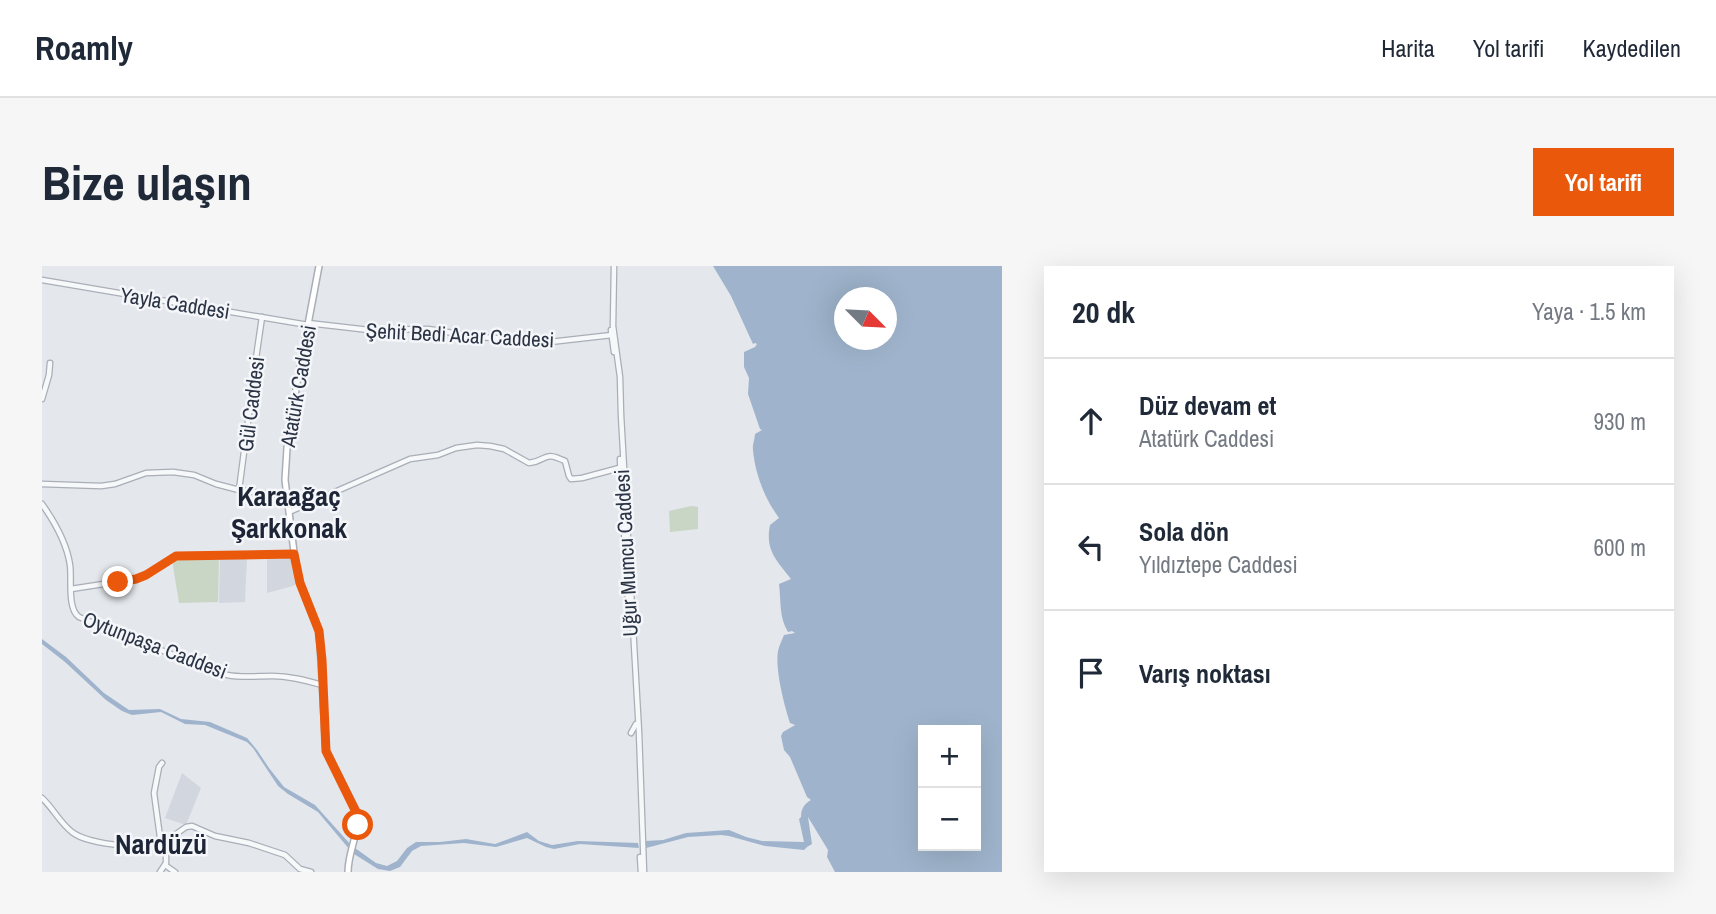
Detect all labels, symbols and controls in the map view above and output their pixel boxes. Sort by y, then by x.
text: Roamly [35,26,133,70]
text: Harita [1381,32,1435,64]
text: Yol tarifi [1473,32,1545,64]
text: Kaydedilen [1583,32,1681,64]
button: Yol tarifi [1533,148,1674,216]
text: Bize ulaşın [42,149,252,215]
street label: Yayla Caddesi [118,280,232,326]
north arrow [834,287,897,350]
text: 20 dk [1072,292,1135,332]
text: Yaya · 1.5 km [1532,296,1646,327]
street label: Şehit Bedi Acar Caddesi [365,316,555,354]
street label: Atatürk Caddesi [273,323,323,450]
street label: Gül Caddesi [231,355,271,453]
text: Düz devam et [1139,388,1276,423]
icon: ahead [1072,402,1110,440]
text: 930 m [1594,406,1646,437]
text: Atatürk Caddesi [1139,423,1274,454]
street label: Uğur Mumcu Caddesi [607,469,645,637]
district label: Karaağaç Şarkkonak [231,477,347,547]
text: Sola dön [1139,514,1229,549]
icon: left [1072,528,1110,566]
text: 600 m [1594,532,1646,563]
text: Yıldıztepe Caddesi [1139,549,1298,580]
route end [102,566,133,597]
street label: Oytunpaşa Caddesi [79,604,231,686]
icon: arrive [1072,654,1110,692]
text: Varış noktası [1139,656,1271,691]
map controls [918,725,981,851]
button: + [918,725,981,788]
button: − [918,788,981,851]
route start [342,809,373,840]
district label: Nardüzü [115,825,207,863]

